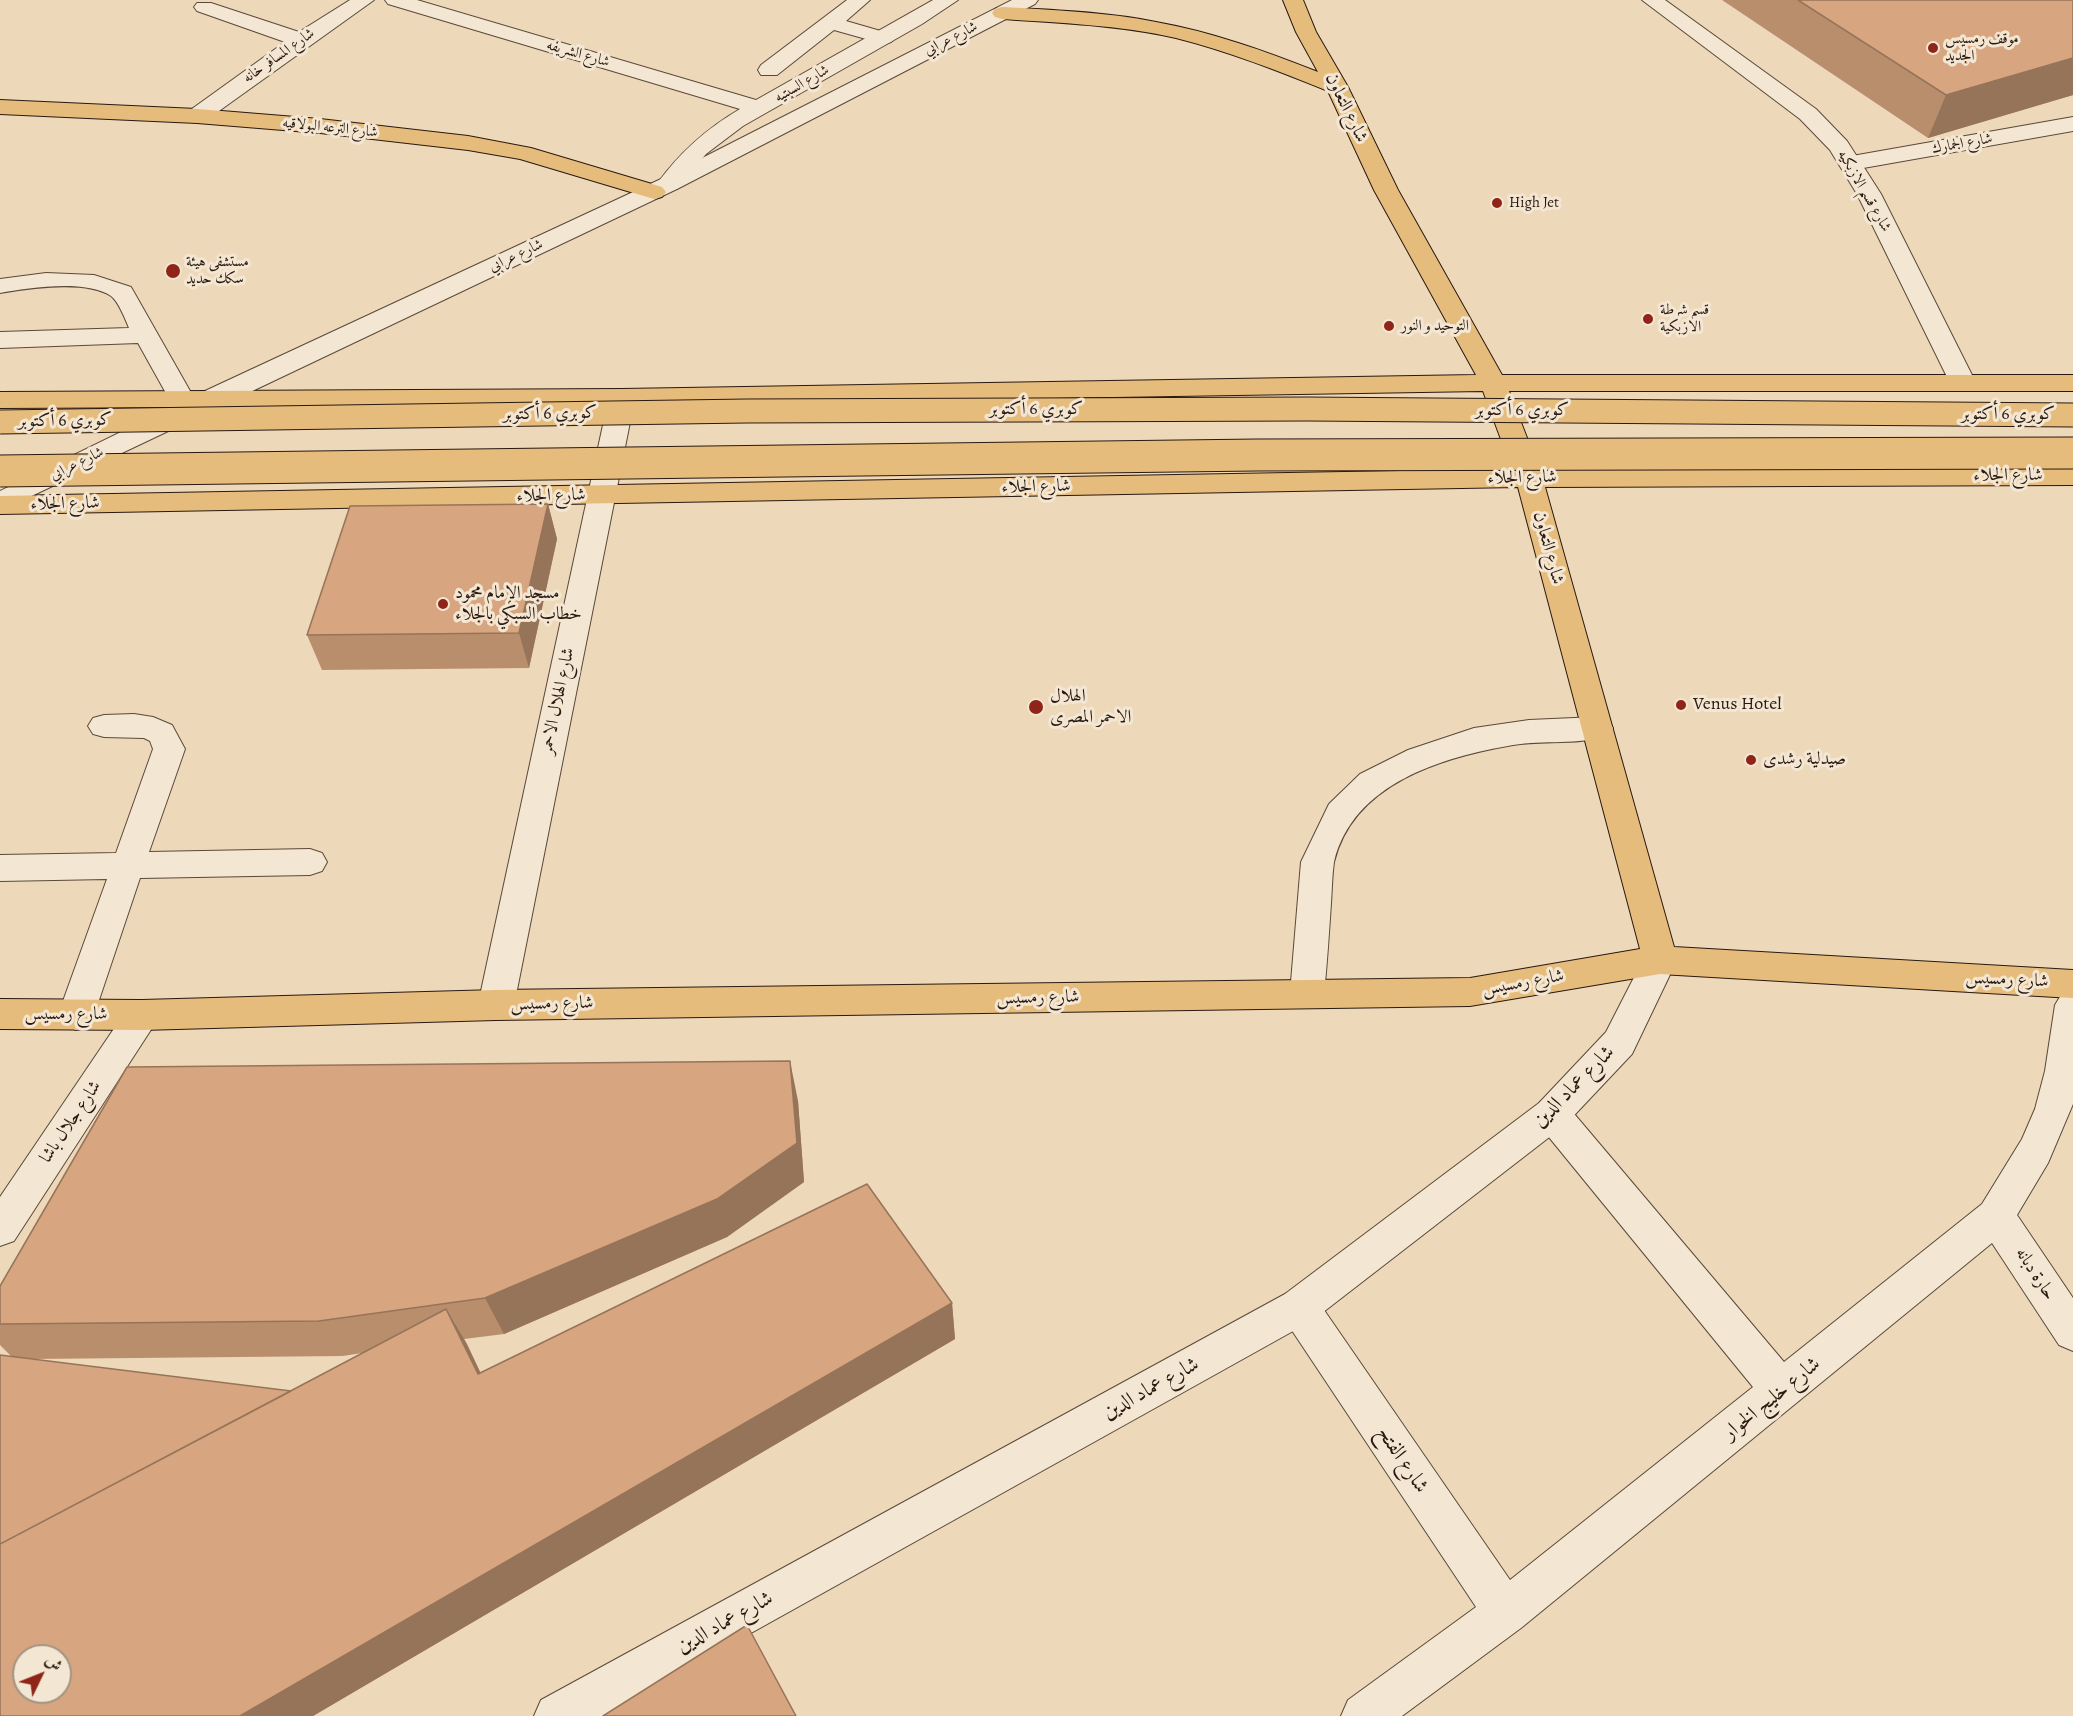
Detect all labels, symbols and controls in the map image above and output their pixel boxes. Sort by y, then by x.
street label: شارع عرابي [921,18,981,60]
street label: شارع المسافر خانه [240,25,318,87]
place label: موقف رمسيس الجديد [1945,30,2019,65]
street label: شارع الشريفه [544,36,612,72]
marker: موقف رمسيس الجديد [1926,41,1940,55]
street label: شارع السبتيه [771,61,833,107]
street label: شارع التعاون [1320,70,1372,146]
street label: شارع الترعه البولاقيه [281,114,379,142]
street label: شارع الجمارك [1930,130,1994,158]
street label: شارع قسم الازبكيه [1833,147,1895,235]
place label: High Jet [1509,194,1559,212]
marker: High Jet [1490,196,1504,210]
street label: شارع عرابي [486,236,546,276]
place label: مستشفى هيئة سكك حديد [186,253,249,288]
marker: مستشفى هيئة سكك حديد [164,262,182,280]
place label: قسم شرطة الازبكية [1660,301,1709,336]
marker: قسم شرطة الازبكية [1641,312,1655,326]
place label: التوحيد و النور [1401,317,1469,335]
marker: التوحيد و النور [1382,319,1396,333]
street label: كوبري 6 أكتوبر [989,399,1083,421]
street label: كوبري 6 أكتوبر [1475,400,1569,422]
street label: كوبري 6 أكتوبر [503,402,597,426]
street label: كوبري 6 أكتوبر [1961,404,2055,426]
street label: كوبري 6 أكتوبر [18,409,112,433]
street label: شارع عرابي [47,443,107,485]
street label: شارع الجلاء [1973,465,2043,487]
street label: شارع الجلاء [1487,467,1557,489]
street label: شارع الجلاء [1001,476,1071,498]
street label: شارع الجلاء [516,485,586,507]
street label: شارع الجلاء [30,493,100,515]
street label: شارع التعاون [1528,509,1568,587]
place label: مسجد الإمام محمود خطاب السبكي بالجلاء [455,583,582,626]
marker: مسجد الإمام محمود خطاب السبكي بالجلاء [436,597,450,611]
street label: شارع الهلال الاحمر [536,646,580,756]
place label: الهلال الاحمر المصرى [1050,686,1132,728]
place label: Venus Hotel [1693,694,1782,716]
marker: الهلال الاحمر المصرى [1027,698,1045,716]
marker: Venus Hotel [1674,698,1688,712]
place label: صيدلية رشدى [1763,749,1846,771]
marker: صيدلية رشدى [1744,753,1758,767]
street label: شارع رمسيس [1480,965,1566,1001]
street label: شارع رمسيس [1965,967,2049,993]
street label: شارع رمسيس [996,986,1080,1010]
street label: شارع رمسيس [510,992,594,1016]
street label: شارع رمسيس [24,1004,108,1026]
street label: شارع عماد الدين [1527,1040,1621,1134]
street label: شارع جلال باشا [36,1077,106,1167]
street label: حارة دبانه [2010,1244,2060,1304]
street label: شارع عماد الدين [1098,1352,1204,1426]
street label: شارع خليج الخوار [1718,1352,1826,1446]
street label: شارع الفتح [1370,1422,1434,1498]
street label: شارع عماد الدين [672,1586,778,1660]
north arrow [12,1644,72,1704]
text: ش [40,1650,67,1676]

